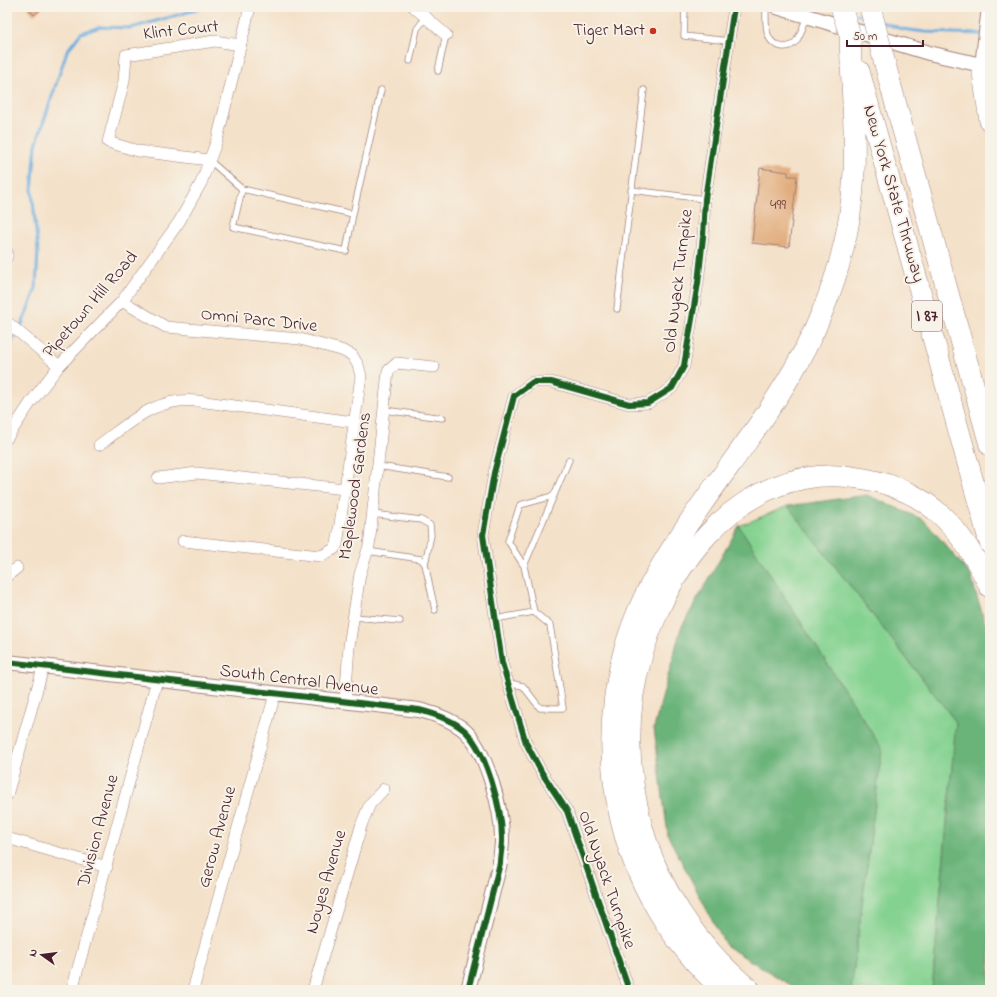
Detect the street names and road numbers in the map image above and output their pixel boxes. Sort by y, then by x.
street label: Klint Court [142,14,220,48]
street label: New York State Thruway [855,102,931,286]
street label: Old Nyack Turnpike [657,207,701,354]
street label: Pipetown Hill Road [37,246,145,364]
road number: I 87 [912,301,942,331]
street label: Omni Parc Drive [199,302,320,340]
street label: Maplewood Gardens [333,411,379,561]
street label: South Central Avenue [218,658,381,704]
street label: Division Avenue [71,771,127,891]
street label: Gerow Avenue [192,782,244,891]
street label: Old Nyack Turnpike [570,807,642,953]
street label: Noyes Avenue [300,826,355,937]

